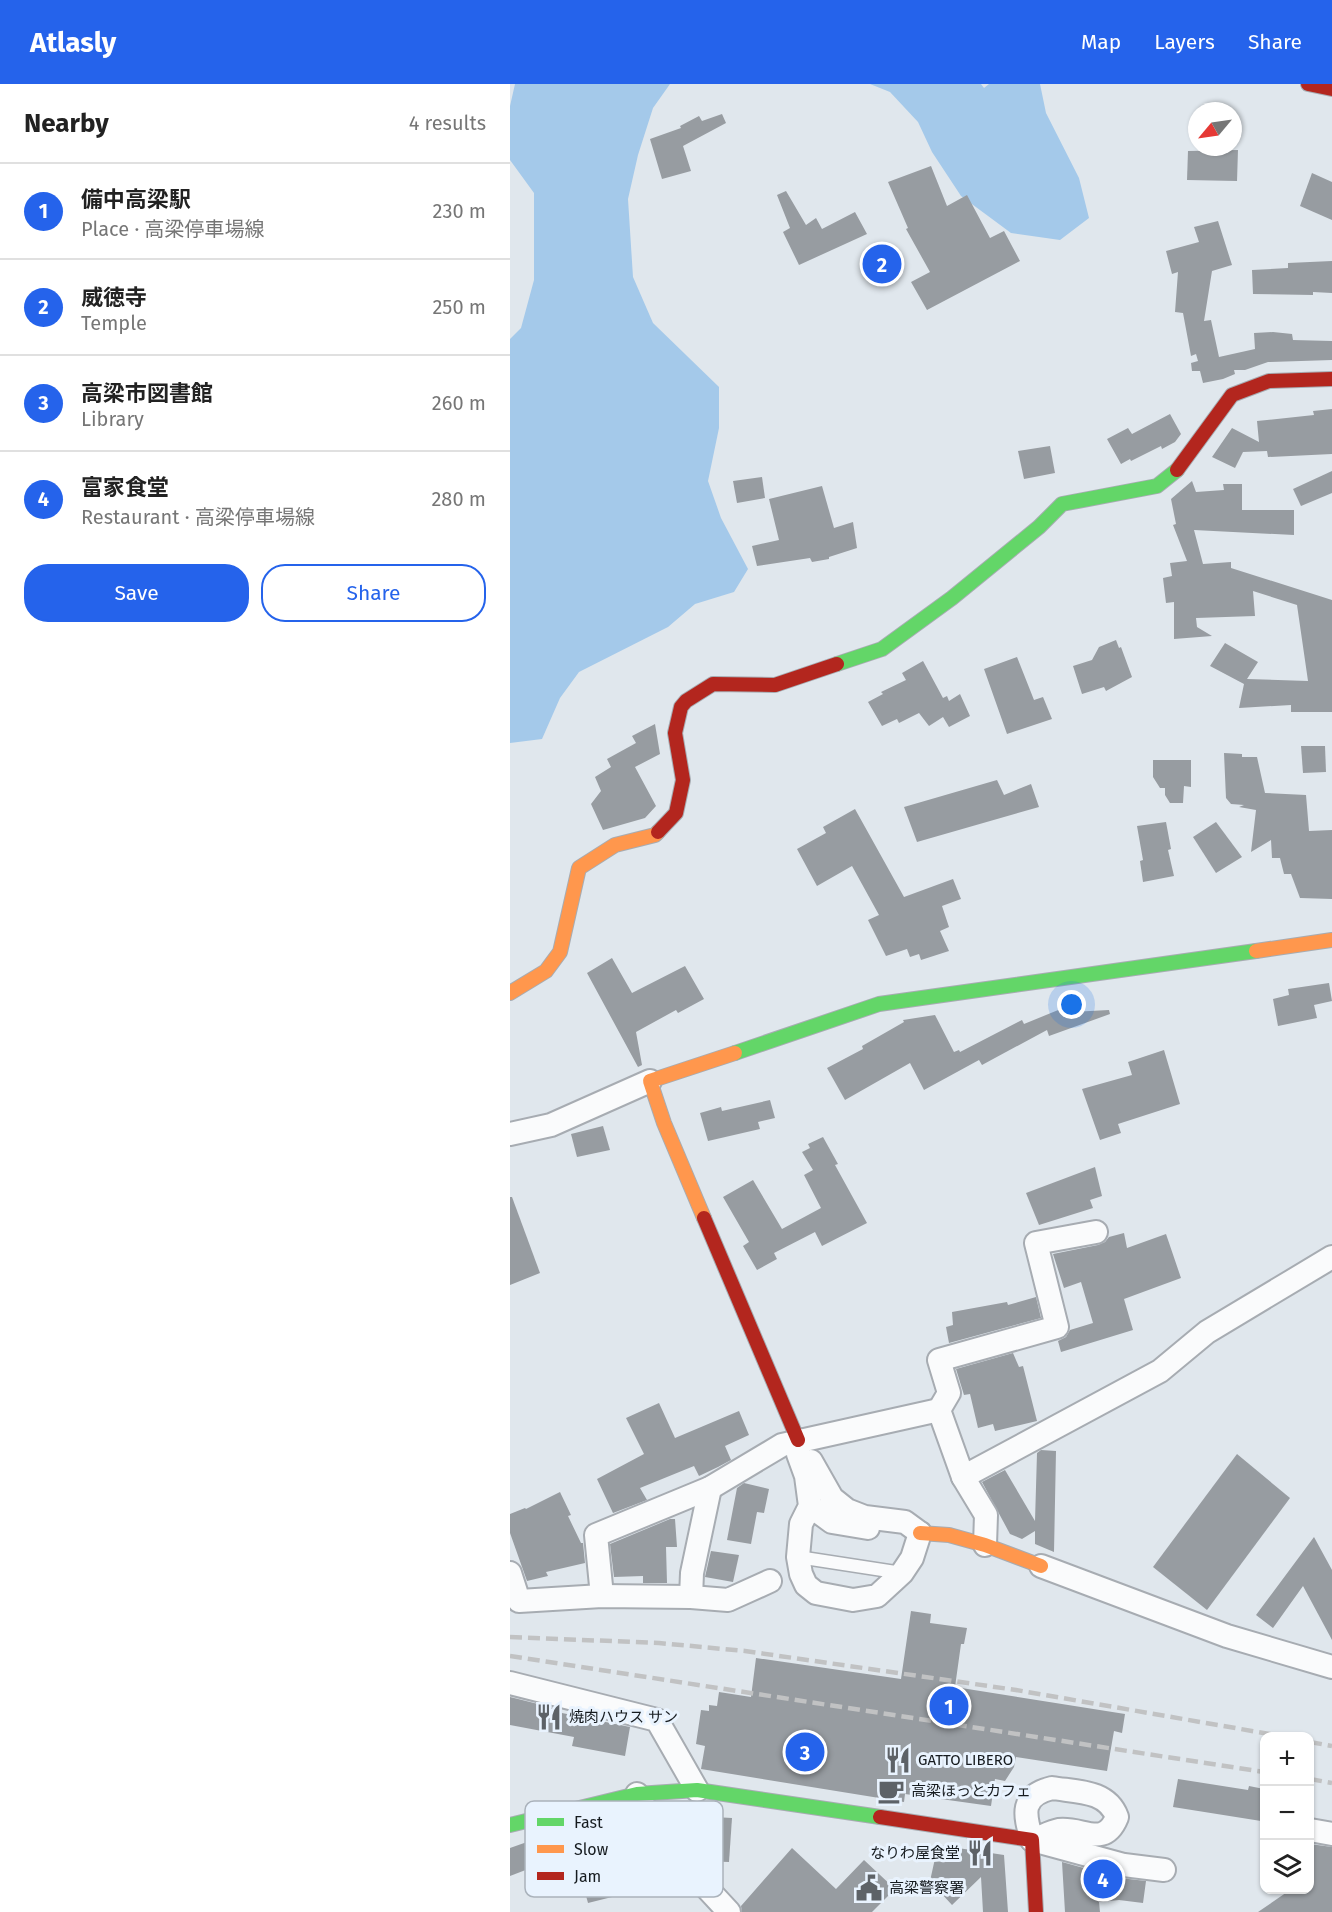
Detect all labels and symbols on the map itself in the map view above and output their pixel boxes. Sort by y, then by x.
north arrow [1188,102,1242,156]
pin: 2 [862,242,902,286]
your location [1057,990,1086,1019]
pin: 1 [930,1684,968,1728]
restaurant icon: 焼肉ハウス サン [534,1702,564,1732]
place label: 焼肉ハウス サン [569,1708,678,1726]
pin: 3 [786,1730,824,1774]
restaurant icon: GATTO LIBERO [883,1745,913,1775]
place label: GATTO LIBERO [918,1751,1013,1769]
cafe icon: 高梁ほっとカフェ [876,1776,906,1806]
place label: 高梁ほっとカフェ [911,1782,1031,1800]
legend [525,1801,723,1897]
text: Fast [574,1813,603,1832]
restaurant icon: なりわ屋食堂 [965,1838,995,1868]
text: Slow [574,1840,609,1859]
place label: なりわ屋食堂 [870,1844,960,1862]
pin: 4 [1084,1856,1122,1902]
text: Jam [574,1867,601,1886]
public building icon: 高梁警察署 [854,1873,884,1903]
place label: 高梁警察署 [889,1879,964,1897]

